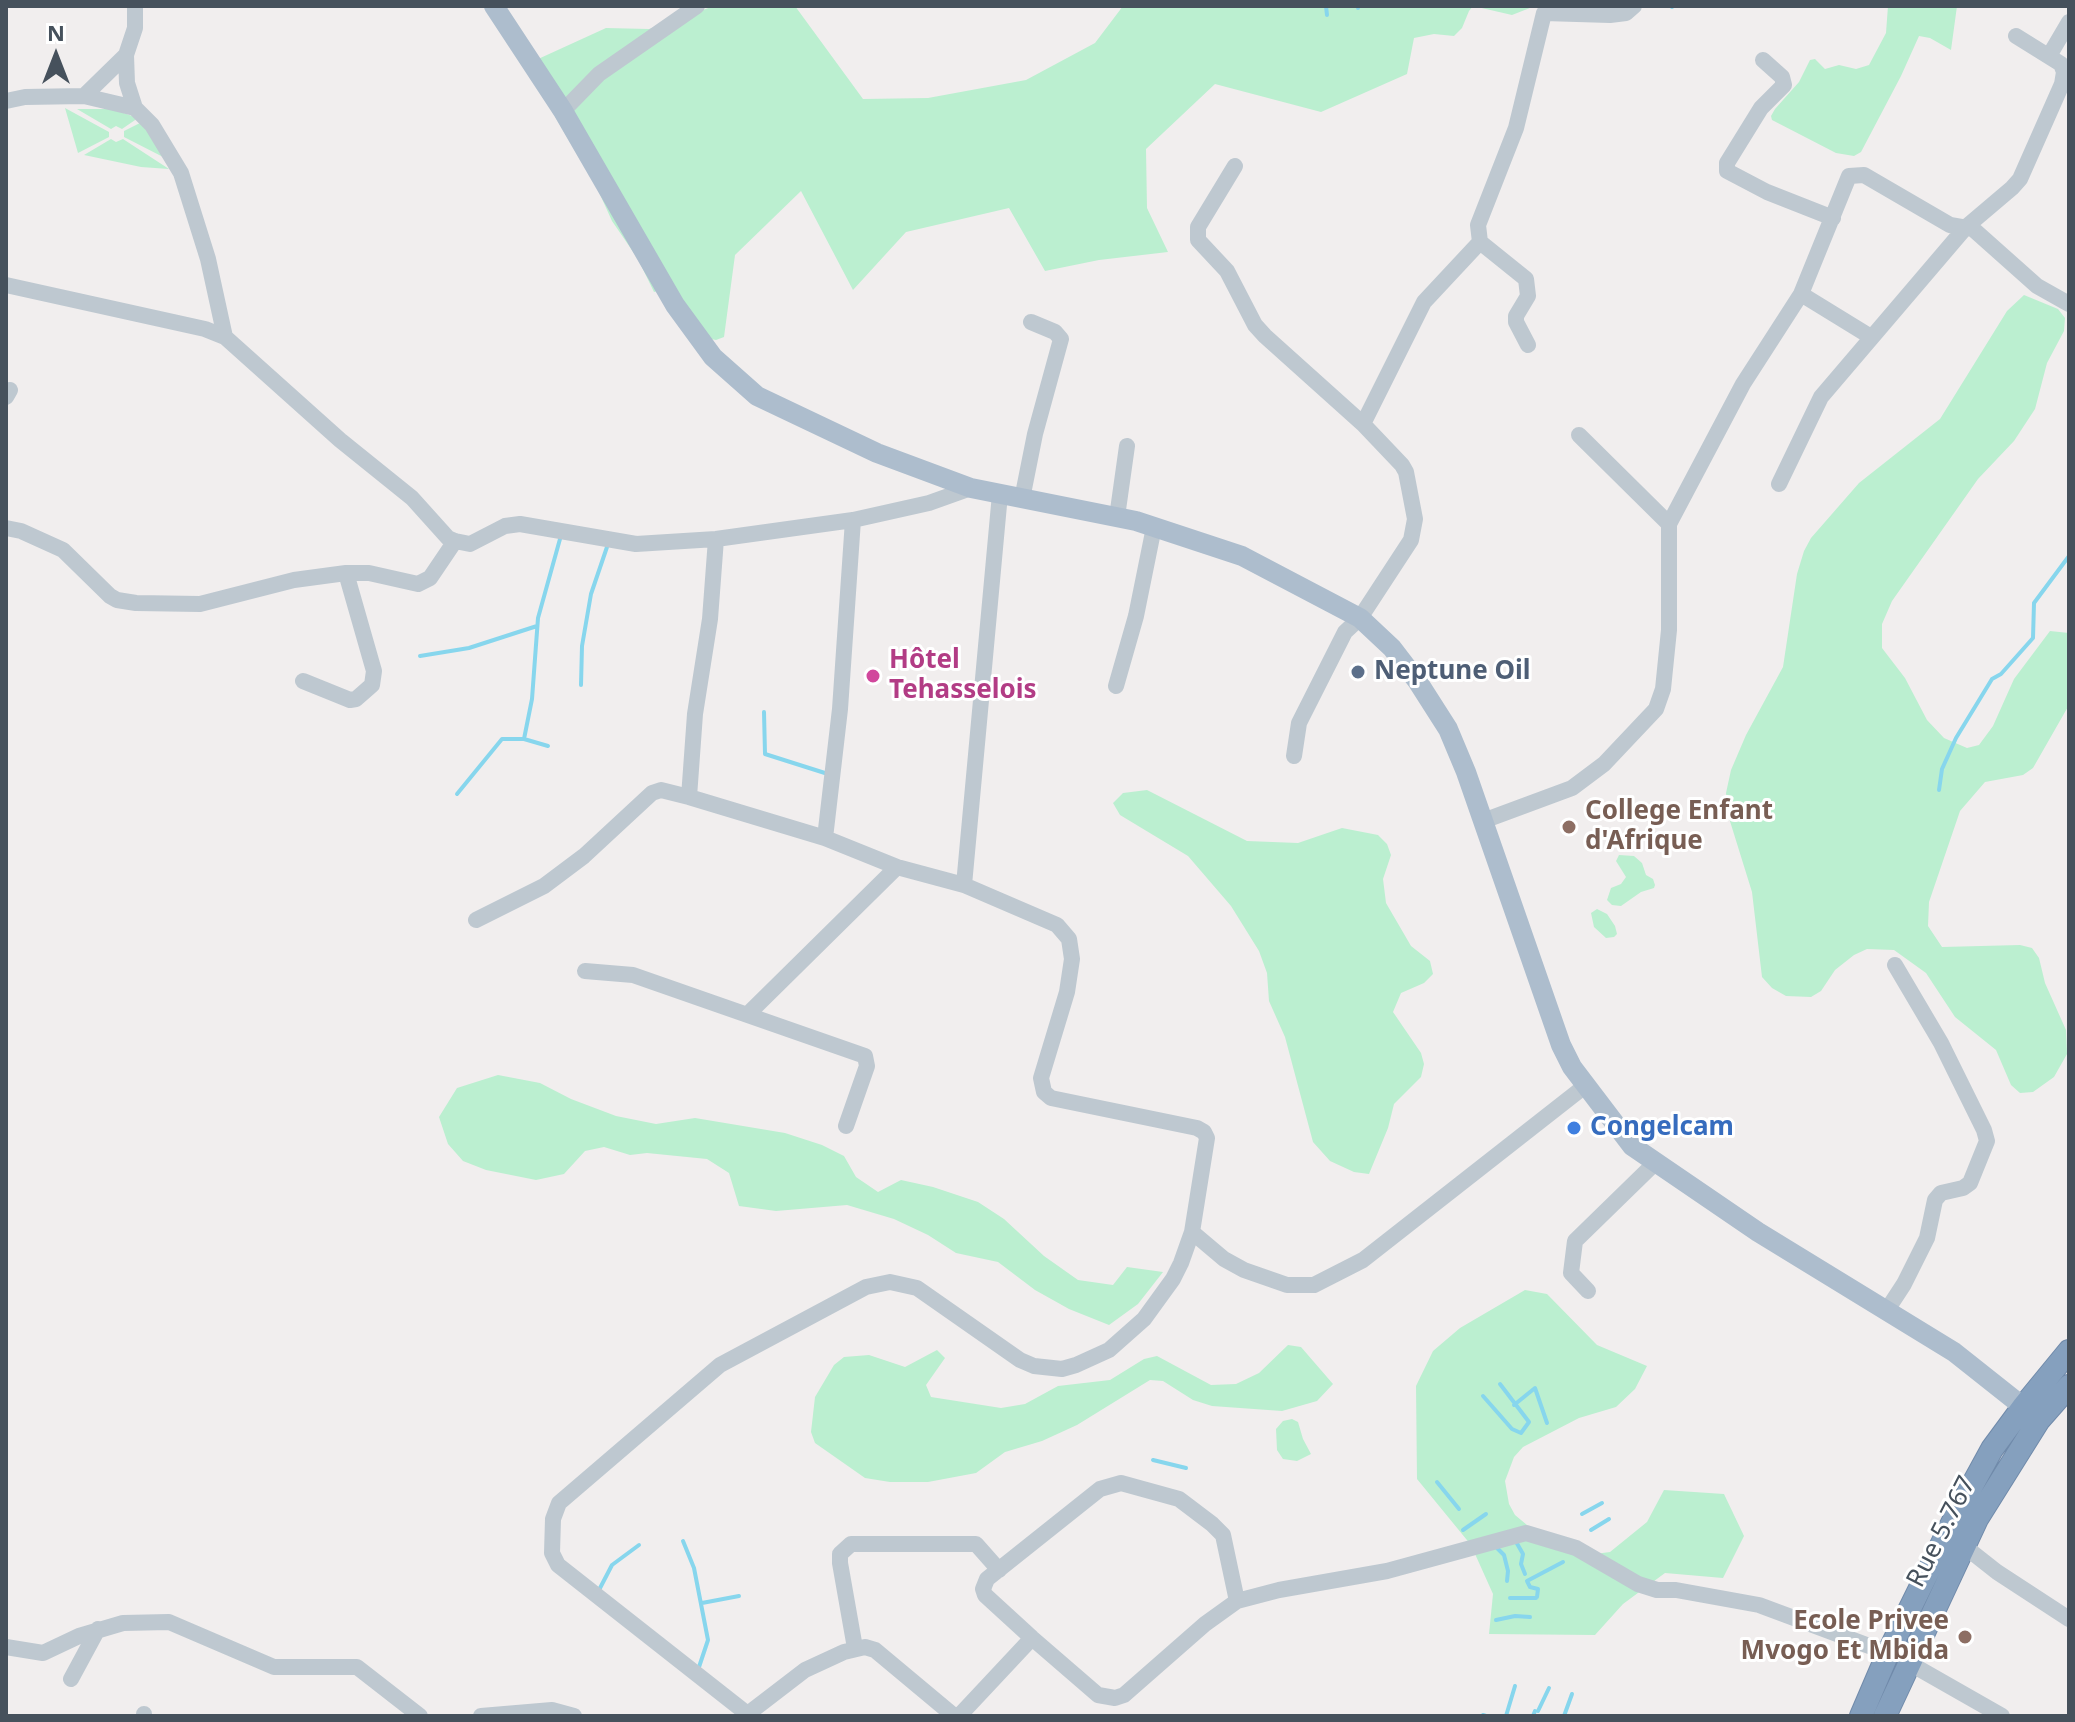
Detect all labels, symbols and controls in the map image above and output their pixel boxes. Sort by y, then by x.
north arrow [16,16,96,96]
text: N [47,17,65,47]
place label: Hôtel Tehasselois [889,645,1037,706]
place label: Neptune Oil [1374,656,1531,688]
marker: Neptune Oil [1349,663,1367,681]
marker: Hôtel Tehasselois [864,667,882,685]
place label: College Enfant d'Afrique [1585,796,1773,858]
marker: College Enfant d'Afrique [1560,818,1578,836]
place label: Congelcam [1590,1112,1734,1144]
marker: Congelcam [1565,1119,1583,1137]
street label: Rue 5.767 [1901,1471,1983,1593]
place label: Ecole Privee Mvogo Et Mbida [1741,1606,1949,1668]
marker: Ecole Privee Mvogo Et Mbida [1956,1628,1974,1646]

